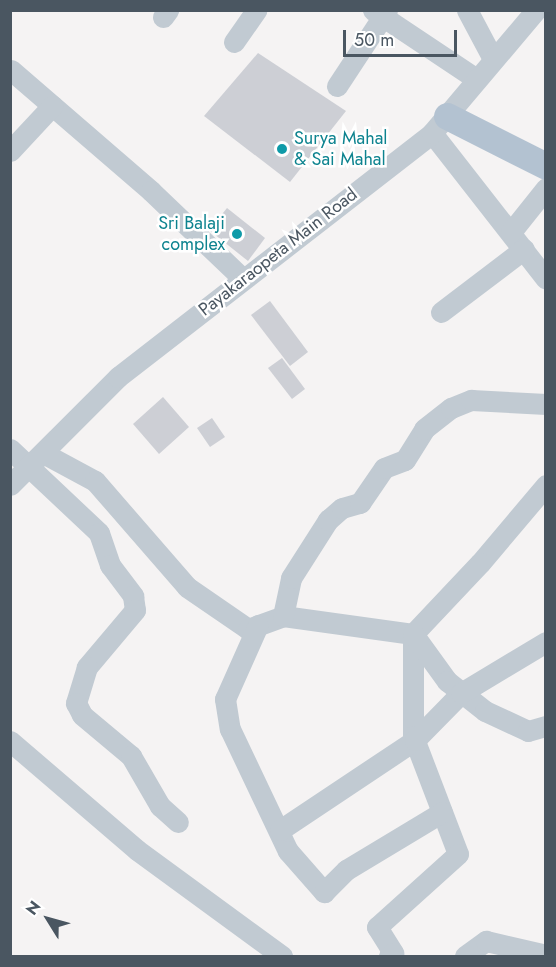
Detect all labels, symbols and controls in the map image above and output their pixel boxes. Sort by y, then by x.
scale bar [346,18,460,56]
text: 50 m [354,27,394,53]
place label: Surya Mahal & Sai Mahal [294,128,387,170]
marker: Surya Mahal & Sai Mahal [275,142,289,156]
street label: Payakaraopeta Main Road [194,183,362,321]
place label: Sri Balaji complex [158,213,225,256]
marker: Sri Balaji complex [230,227,244,241]
north arrow [18,889,78,949]
text: N [20,896,46,920]

